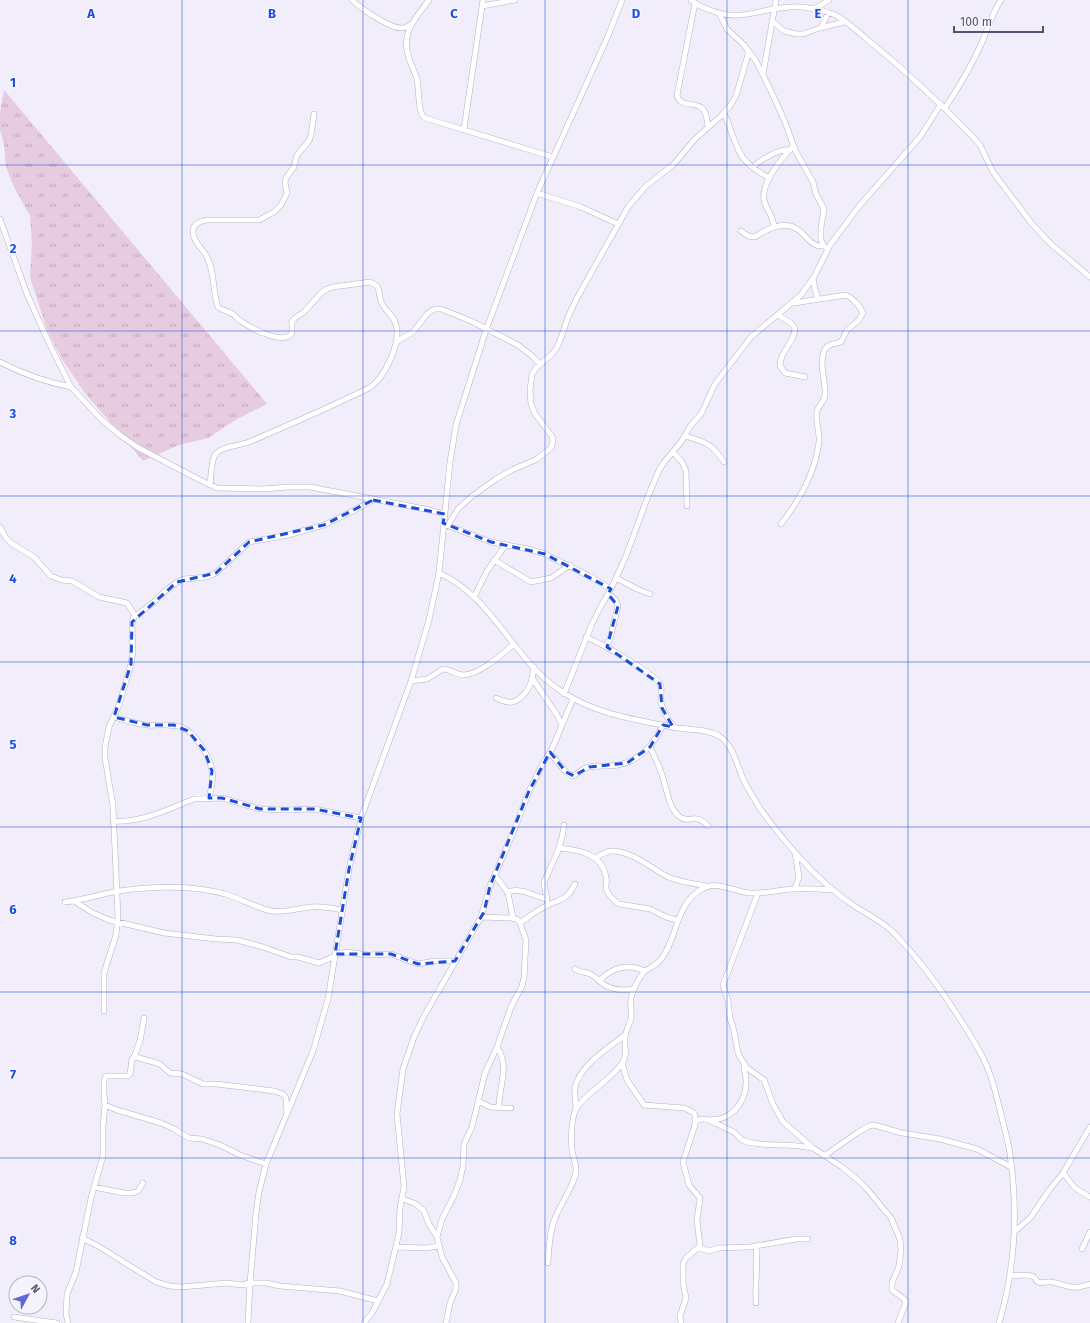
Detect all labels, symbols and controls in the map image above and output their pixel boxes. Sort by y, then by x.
text: A [86,6,95,21]
text: B [268,6,276,21]
text: C [450,6,458,21]
text: D [632,6,641,21]
text: E [815,6,822,21]
scale bar [954,8,1043,34]
text: 100 m [960,15,992,29]
text: 1 [10,75,16,90]
text: 2 [10,241,17,256]
text: 3 [9,406,17,421]
text: 4 [9,571,17,586]
text: 5 [10,737,17,752]
text: 6 [9,902,17,917]
text: 7 [10,1067,16,1082]
text: 8 [9,1233,17,1248]
north arrow [8,1275,48,1315]
text: N [28,1282,43,1296]

